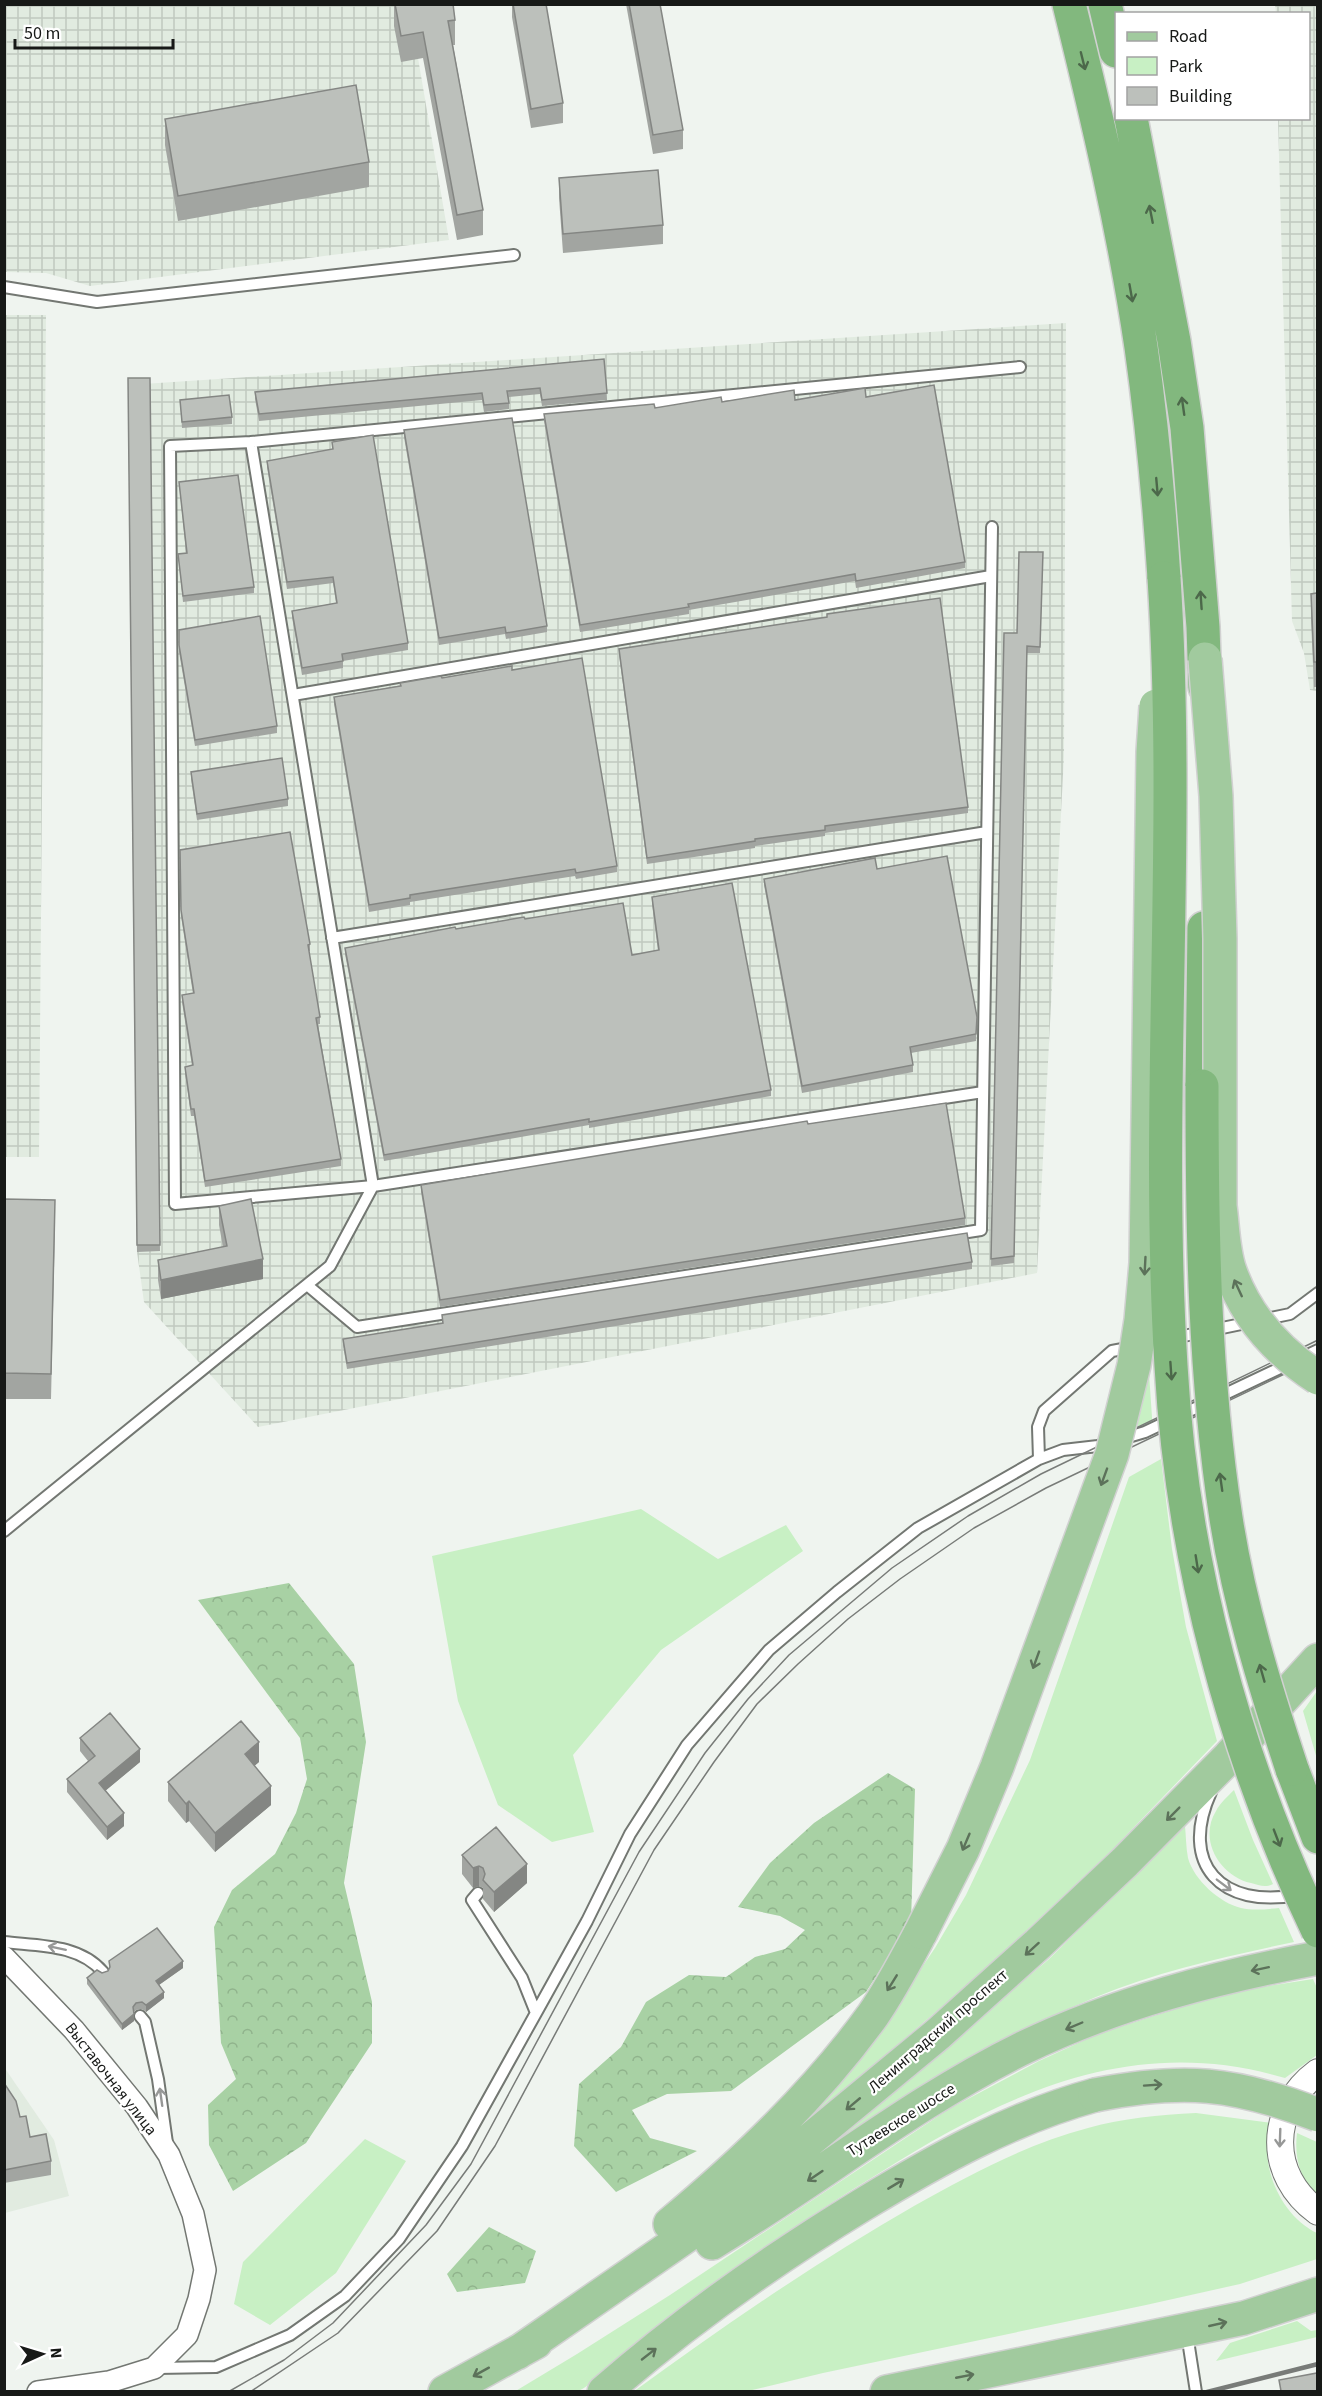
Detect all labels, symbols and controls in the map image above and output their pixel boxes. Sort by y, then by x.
scale bar [15,12,172,50]
legend [1115,12,1310,120]
text: 50 m [24,21,60,46]
text: Road [1169,24,1208,49]
one-way arrow [1077,51,1089,70]
text: Park [1169,54,1203,79]
text: Building [1169,84,1232,109]
one-way arrow [1145,205,1156,224]
one-way arrow [1126,283,1137,303]
one-way arrow [1178,397,1189,417]
one-way arrow [1152,476,1163,496]
one-way arrow [1195,591,1206,611]
one-way arrow [1140,1256,1151,1276]
one-way arrow [1232,1280,1244,1298]
one-way arrow [1166,1361,1177,1381]
one-way arrow [1097,1467,1108,1486]
one-way arrow [1216,1473,1227,1493]
one-way arrow [1192,1554,1203,1574]
one-way arrow [1030,1650,1041,1669]
one-way arrow [1255,1664,1267,1683]
one-way arrow [1165,1806,1180,1821]
one-way arrow [1272,1828,1283,1847]
one-way arrow [960,1832,971,1851]
one-way arrow [1216,1878,1232,1891]
one-way arrow [48,1942,67,1954]
one-way arrow [1025,1942,1040,1956]
street label: Ленинградский проспект [863,1964,1013,2098]
one-way arrow [1251,1964,1270,1976]
one-way arrow [886,1974,898,1991]
street label: Выставочная улица [60,2018,162,2140]
one-way arrow [1065,2022,1083,2033]
street label: Тутаевское шоссе [843,2078,959,2162]
one-way arrow [1142,2079,1162,2090]
one-way arrow [155,2088,166,2108]
one-way arrow [846,2097,861,2111]
one-way arrow [1275,2128,1286,2148]
one-way arrow [807,2170,823,2182]
one-way arrow [887,2178,904,2190]
one-way arrow [1207,2318,1227,2329]
north arrow [12,2324,72,2384]
text: N [45,2347,67,2359]
one-way arrow [641,2348,657,2361]
one-way arrow [473,2366,490,2378]
one-way arrow [955,2370,974,2381]

